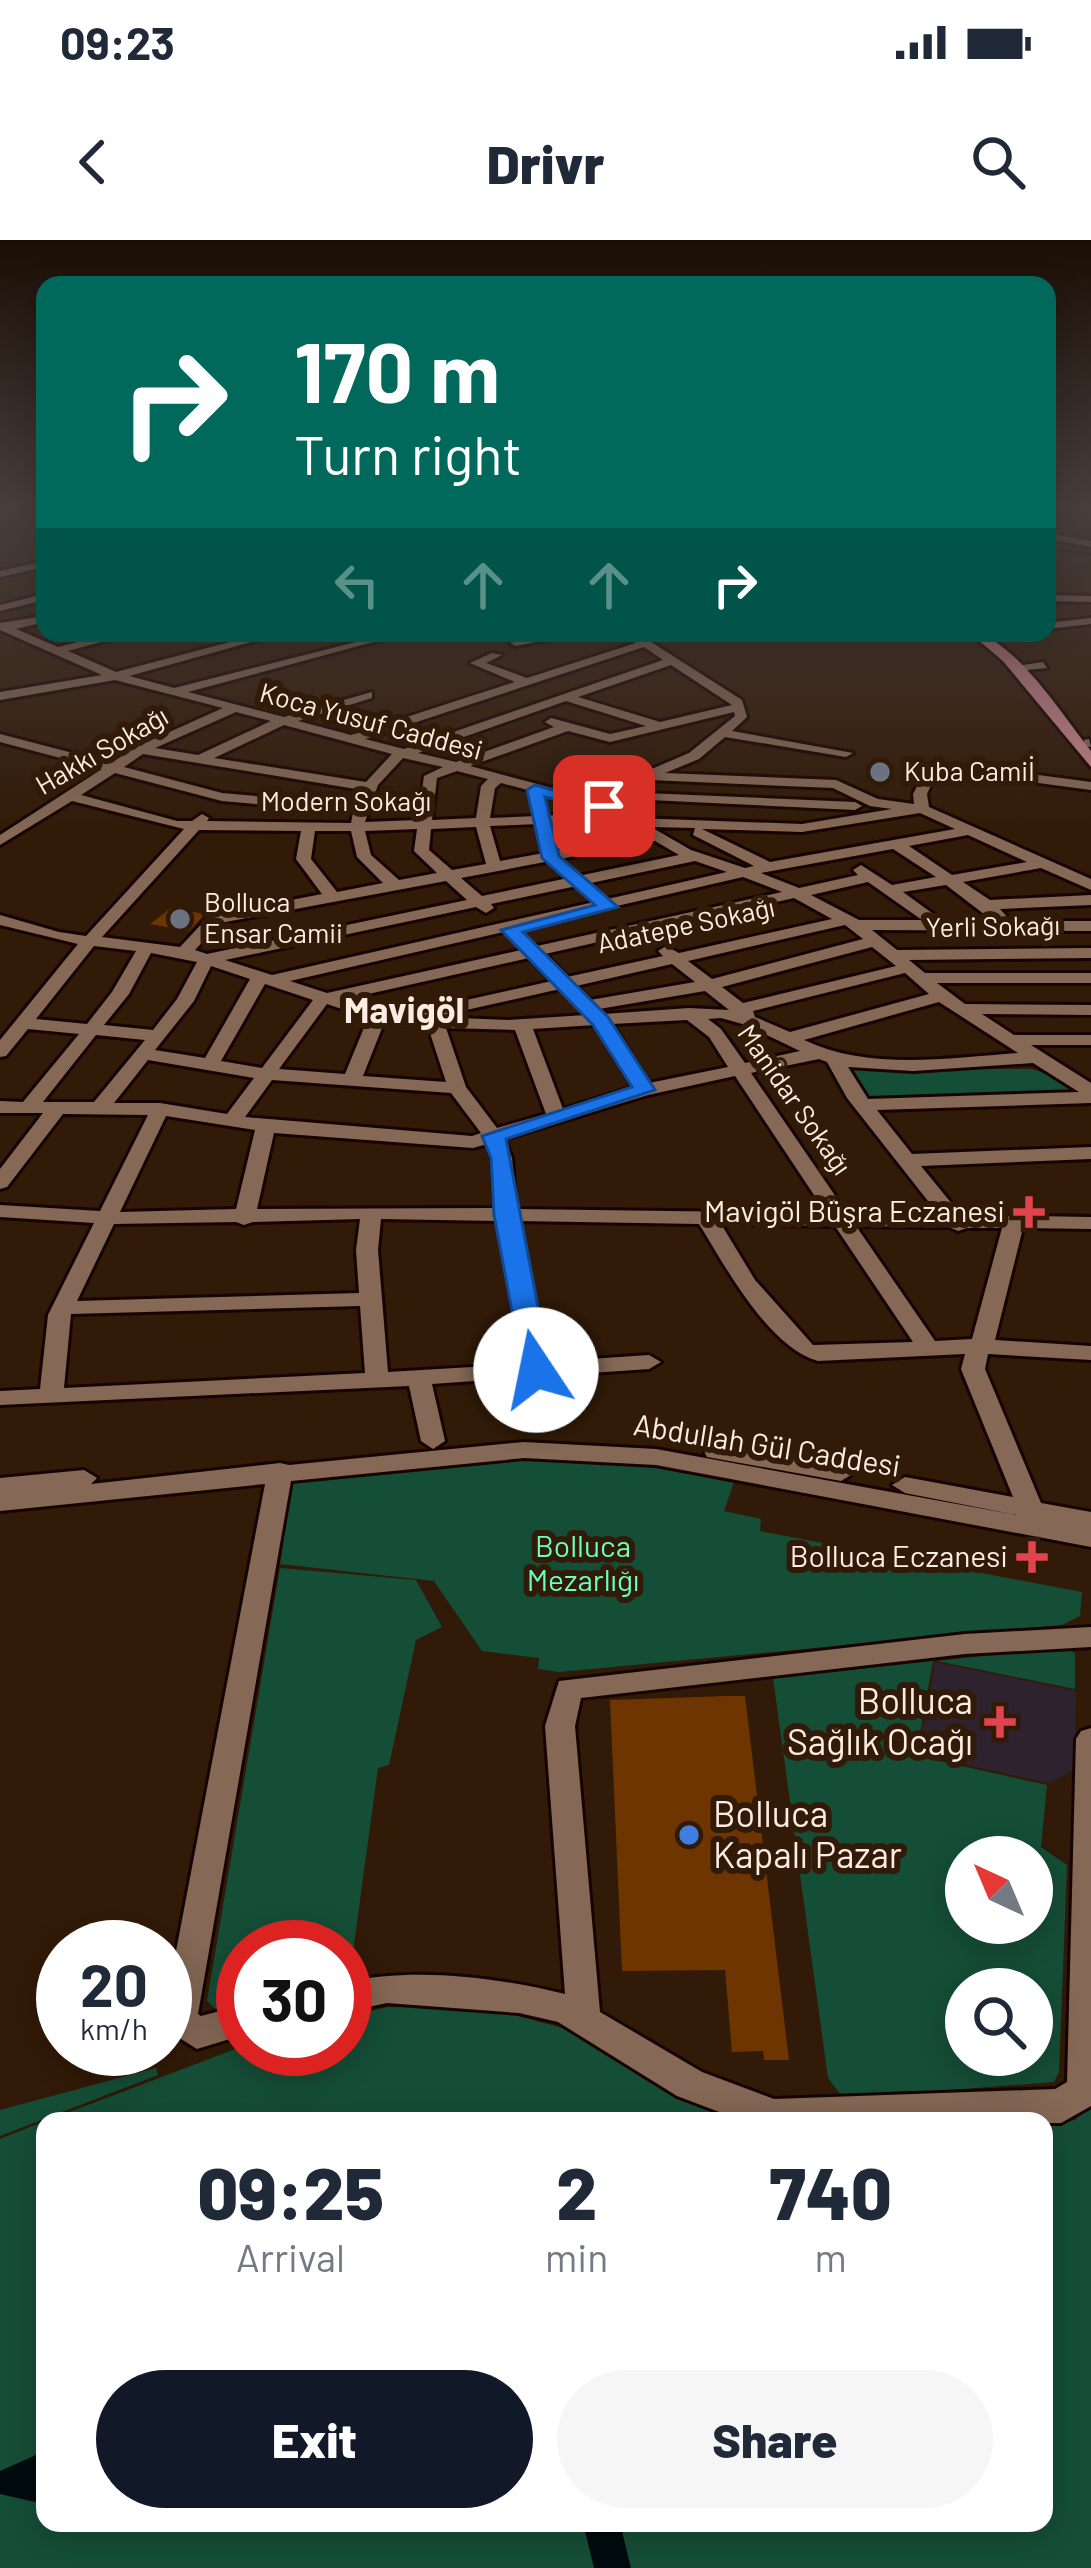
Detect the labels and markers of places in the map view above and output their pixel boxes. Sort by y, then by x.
place label: Kuba Camiİ [904,754,1035,786]
pin [553,755,655,857]
marker: Kuba Camiİ [867,759,893,785]
place label: Bolluca Ensar Camii [204,885,343,948]
marker: Bolluca Ensar Camii [167,906,193,932]
place label: Mavigöl Büşra Eczanesi [704,1192,1005,1228]
marker: Mavigöl Büşra Eczanesi [1016,1199,1042,1225]
place label: Bolluca Eczanesi [790,1537,1008,1573]
marker: Bolluca Eczanesi [1019,1544,1045,1570]
place label: Bolluca Sağlık Ocağı [787,1678,973,1762]
marker: Bolluca Sağlık Ocağı [984,1706,1016,1738]
place label: Bolluca Kapalı Pazar [713,1791,902,1875]
marker: Bolluca Kapalı Pazar [676,1822,702,1848]

